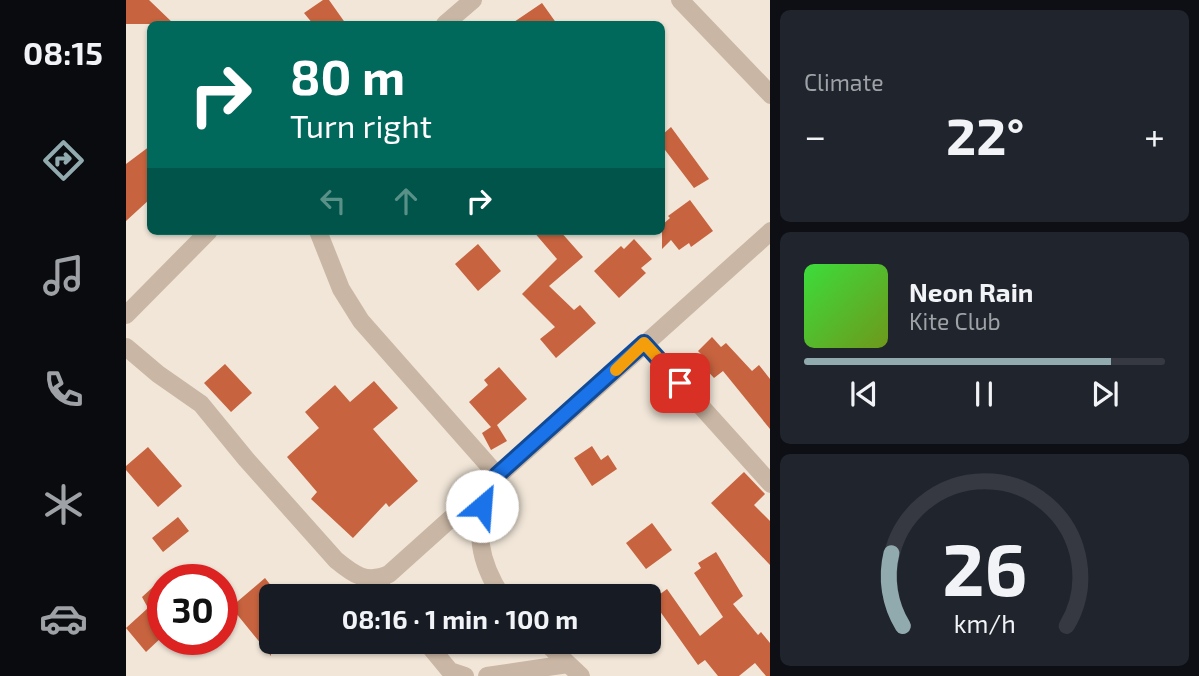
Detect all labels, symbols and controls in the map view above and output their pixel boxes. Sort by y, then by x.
text: 08:15 [23,33,103,71]
text: 80 m [290,46,405,105]
icon: right [175,49,266,140]
text: Climate [804,68,884,96]
text: 22° [946,103,1024,165]
text: Turn right [290,106,432,144]
text: − [804,112,826,158]
text: + [1144,112,1165,158]
icon: directions [39,136,88,185]
icon: left [314,182,352,220]
icon: ahead [387,182,425,220]
icon: right [460,182,498,220]
icon: music [39,251,88,300]
text: Neon Rain [909,276,1033,307]
text: Kite Club [909,307,1001,335]
pin [650,353,710,413]
icon: arrive [661,364,699,402]
icon: phone [39,365,88,414]
icon: previous [845,375,883,413]
icon: pause [965,375,1003,413]
icon: next [1086,375,1124,413]
position arrow [445,469,519,543]
icon: climate [39,480,88,529]
text: 26 [942,523,1027,611]
speed limit sign: 30 [147,564,238,655]
icon: car [39,594,88,643]
text: 08:16 · 1 min · 100 m [342,603,578,634]
text: km/h [953,608,1016,638]

